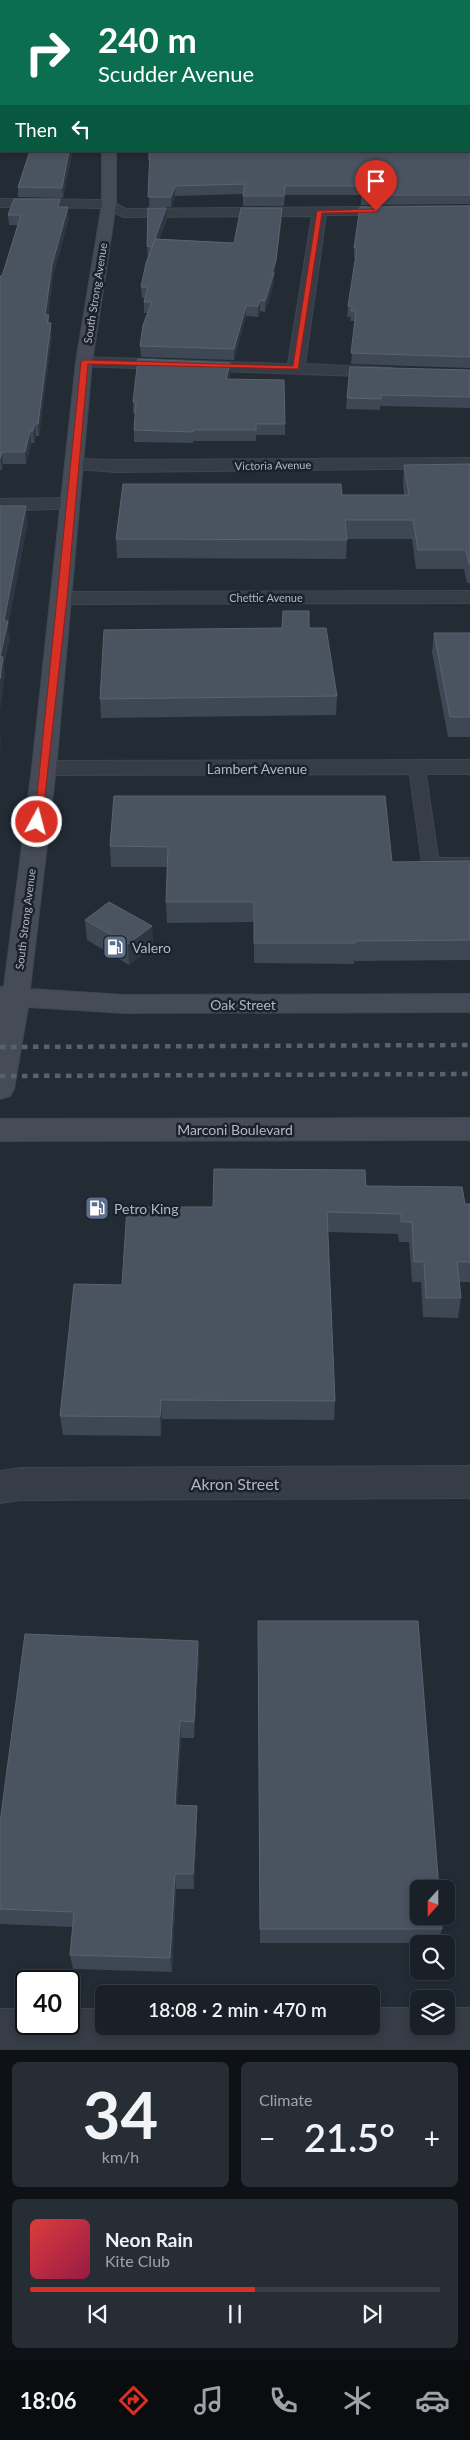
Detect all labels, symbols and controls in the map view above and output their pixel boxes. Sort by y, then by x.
text: 240 m [98,18,197,60]
icon: right [15,20,80,85]
text: Scudder Avenue [98,60,254,87]
icon: left [67,115,95,143]
text: Then [15,118,57,141]
pin [355,160,397,211]
icon: arrive [362,167,390,195]
street label: South Strong Avenue [81,242,109,344]
street label: Victoria Avenue [235,458,312,472]
street label: Chettic Avenue [229,591,303,604]
street label: Lambert Avenue [207,760,307,777]
position arrow [10,795,62,847]
street label: South Strong Avenue [12,868,38,970]
fuel station icon: Valero [102,934,128,960]
place label: Valero [132,939,171,956]
street label: Oak Street [210,996,276,1013]
street label: Marconi Boulevard [177,1121,293,1138]
fuel station icon: Petro King [84,1195,110,1221]
place label: Petro King [114,1200,178,1217]
street label: Akron Street [191,1474,280,1493]
north arrow [410,1880,455,1925]
map controls [410,1880,455,2035]
button: search [410,1935,455,1980]
speed limit sign: 40 [15,1970,80,2035]
button: layers [410,1990,455,2035]
text: 18:08 · 2 min · 470 m [148,1998,327,2021]
text: 34 [83,2075,158,2153]
text: Climate [259,2090,312,2109]
text: 21.5° [304,2114,395,2160]
text: − [259,2121,275,2155]
text: + [424,2121,440,2155]
text: km/h [102,2147,139,2166]
text: Neon Rain [105,2228,193,2251]
text: Kite Club [105,2251,170,2270]
icon: previous [84,2300,112,2328]
icon: pause [221,2300,249,2328]
icon: next [358,2300,386,2328]
icon: directions [116,2383,151,2418]
icon: music [191,2383,226,2418]
icon: phone [266,2383,301,2418]
icon: climate [340,2383,375,2418]
icon: car [415,2383,450,2418]
text: 18:06 [20,2387,77,2414]

